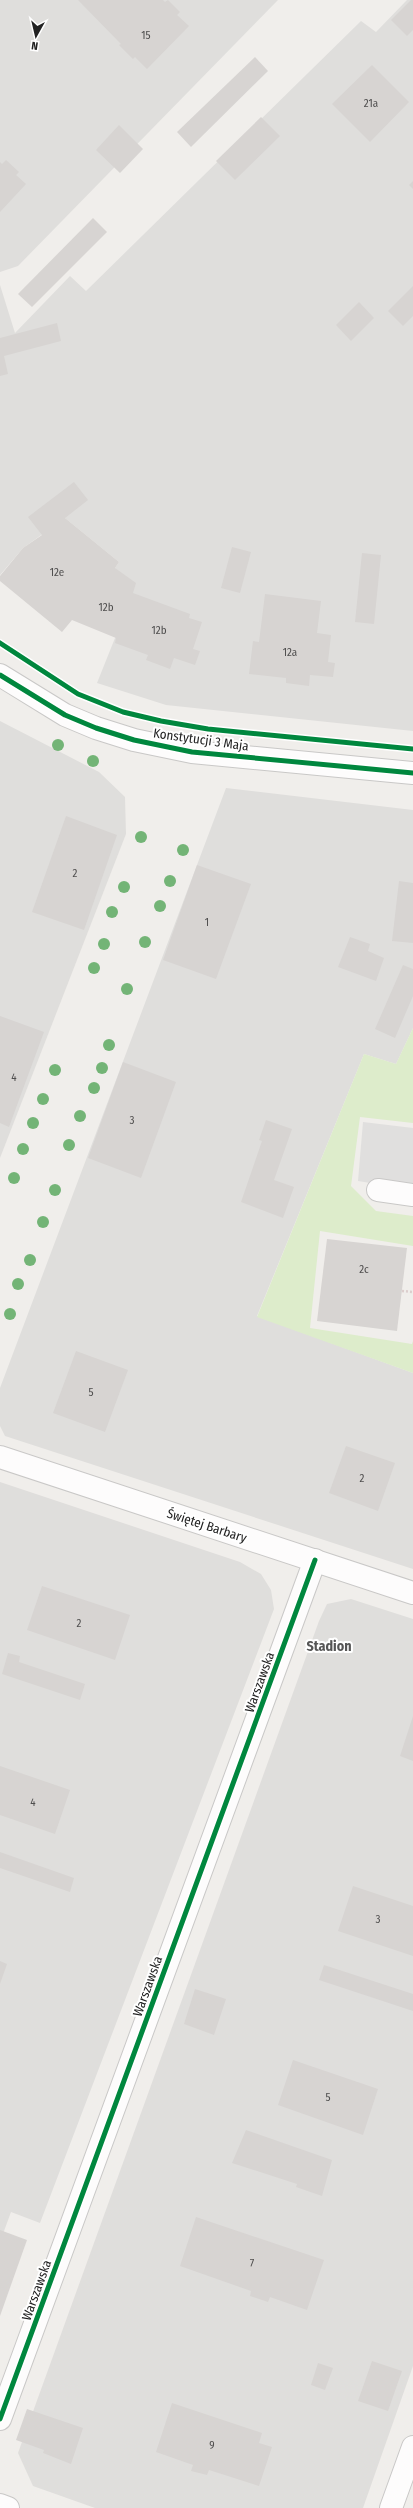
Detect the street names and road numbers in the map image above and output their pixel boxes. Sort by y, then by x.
street label: Konstytucji 3 Maja [152,725,250,754]
street label: Świętej Barbary [165,1506,249,1545]
street label: Warszawska [242,1650,277,1714]
street label: Warszawska [130,1954,165,2018]
street label: Warszawska [19,2258,54,2322]

